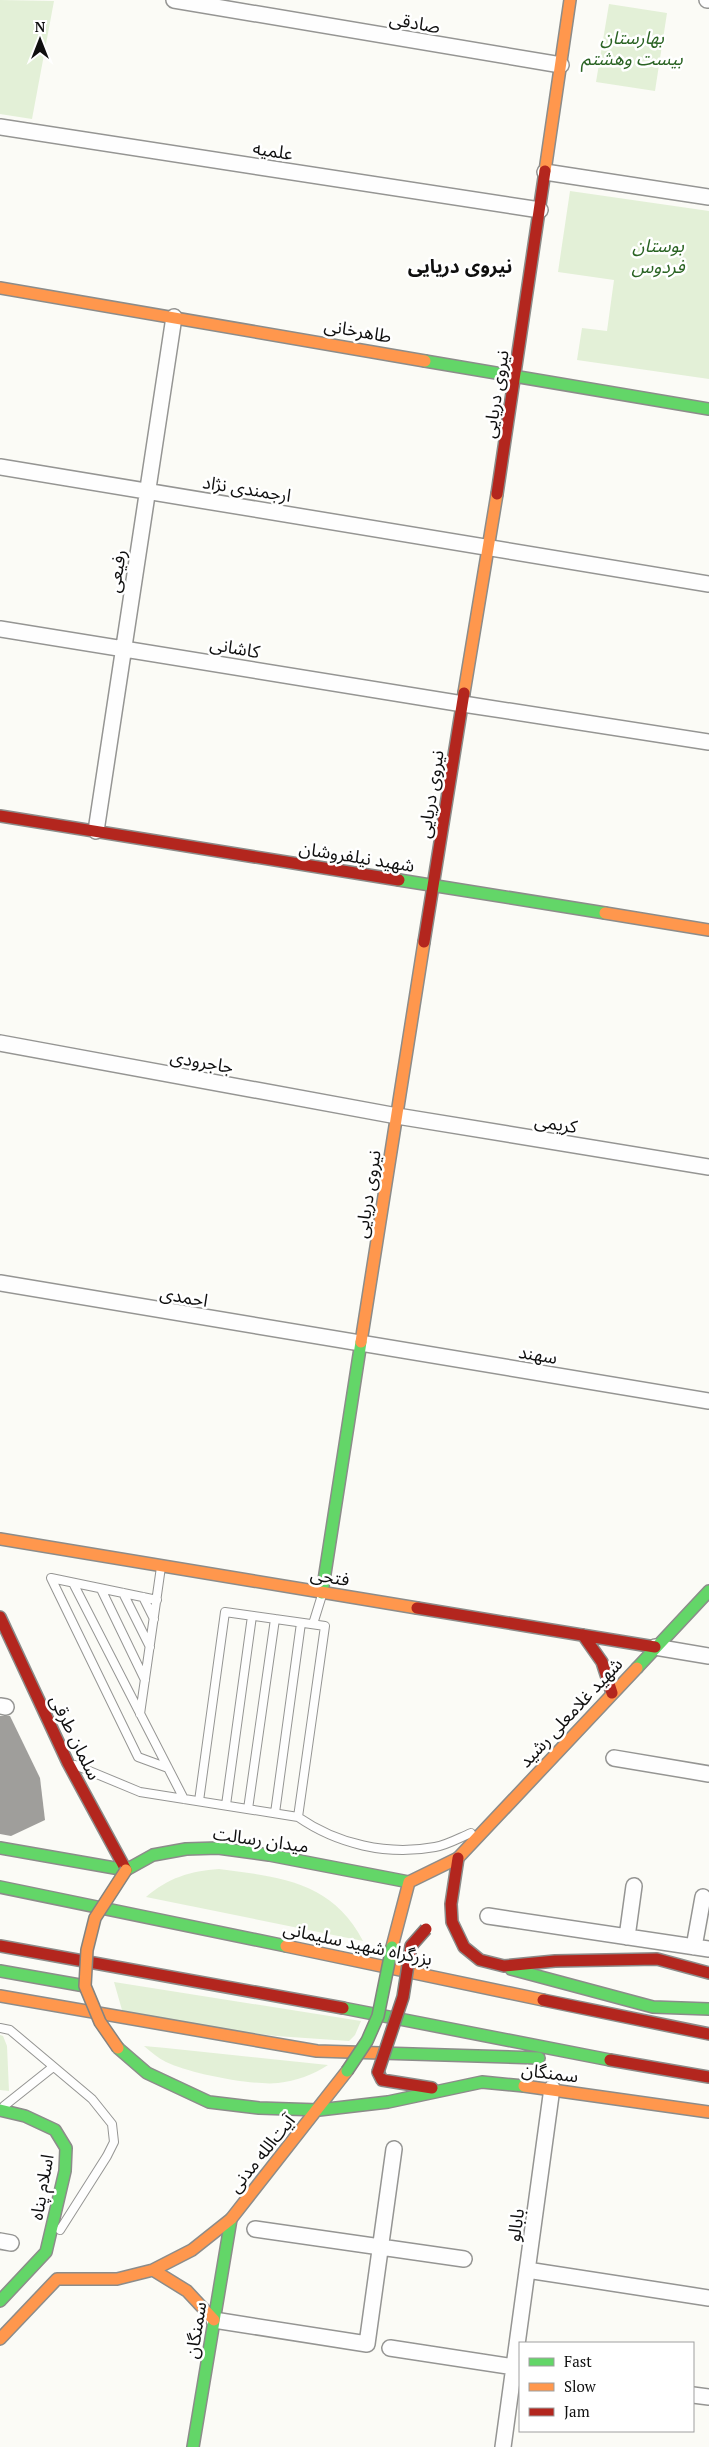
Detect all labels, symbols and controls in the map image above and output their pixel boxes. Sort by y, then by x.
street label: صادقی [388,6,442,38]
north arrow [15,15,65,65]
text: N [35,17,46,36]
park label: بهارستان بیست وهشتم [580,25,683,73]
street label: علمیه [251,135,295,165]
park label: بوستان فردوس [631,233,685,278]
district label: نیروی دریایی [408,253,512,278]
street label: طاهرخانی [322,312,394,348]
street label: نیروی دریایی [476,348,514,440]
street label: ارجمندی نژاد [201,469,293,507]
street label: رفیعی [101,548,131,594]
street label: کاشانی [208,631,262,663]
street label: نیروی دریایی [411,748,449,840]
street label: شهید نیلفروشان [298,835,416,877]
street label: جاجرودی [168,1044,236,1078]
street label: کریمی [533,1108,580,1138]
street label: نیروی دریایی [348,1148,386,1240]
street label: احمدی [158,1280,210,1312]
street label: سهند [517,1339,559,1369]
street label: فتحی [309,1561,351,1591]
street label: شهید غلامعلی رشید [513,1652,627,1772]
street label: سلمان طرقی [45,1690,107,1784]
street label: میدان رسالت [212,1820,310,1858]
street label: بزرگراه شهید سلیمانی [281,1915,435,1971]
street label: سمنگان [520,2057,580,2087]
street label: آیت‌الله مدنی [222,2108,300,2197]
street label: اسلام پناه [23,2152,62,2222]
street label: بابالو [501,2207,529,2243]
street label: سمنگان [179,2300,211,2360]
legend [519,2342,694,2432]
text: Fast [564,2351,592,2371]
text: Slow [564,2376,597,2396]
text: Jam [564,2401,590,2421]

